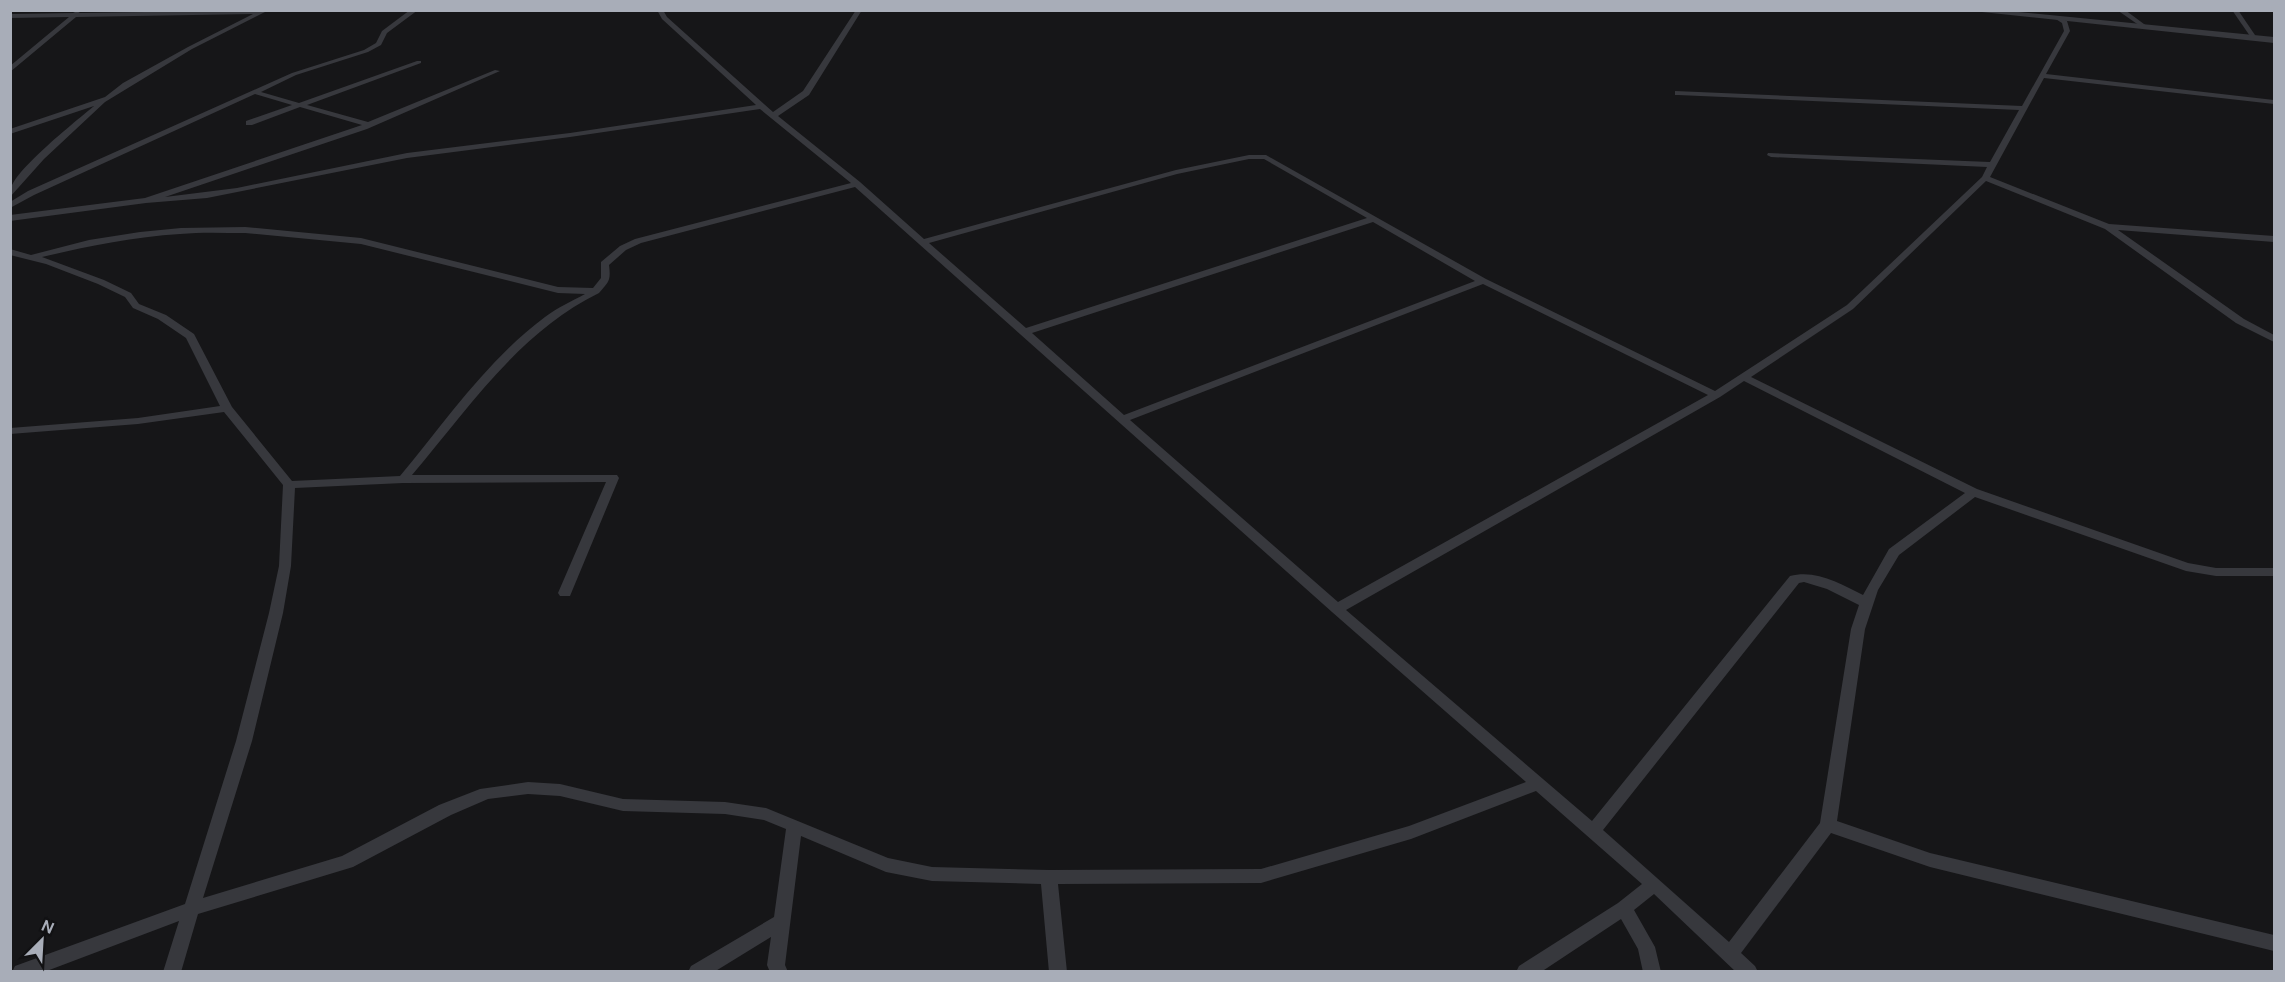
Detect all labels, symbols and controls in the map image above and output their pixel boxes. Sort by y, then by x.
north arrow [12,910,72,970]
text: N [38,915,57,939]

